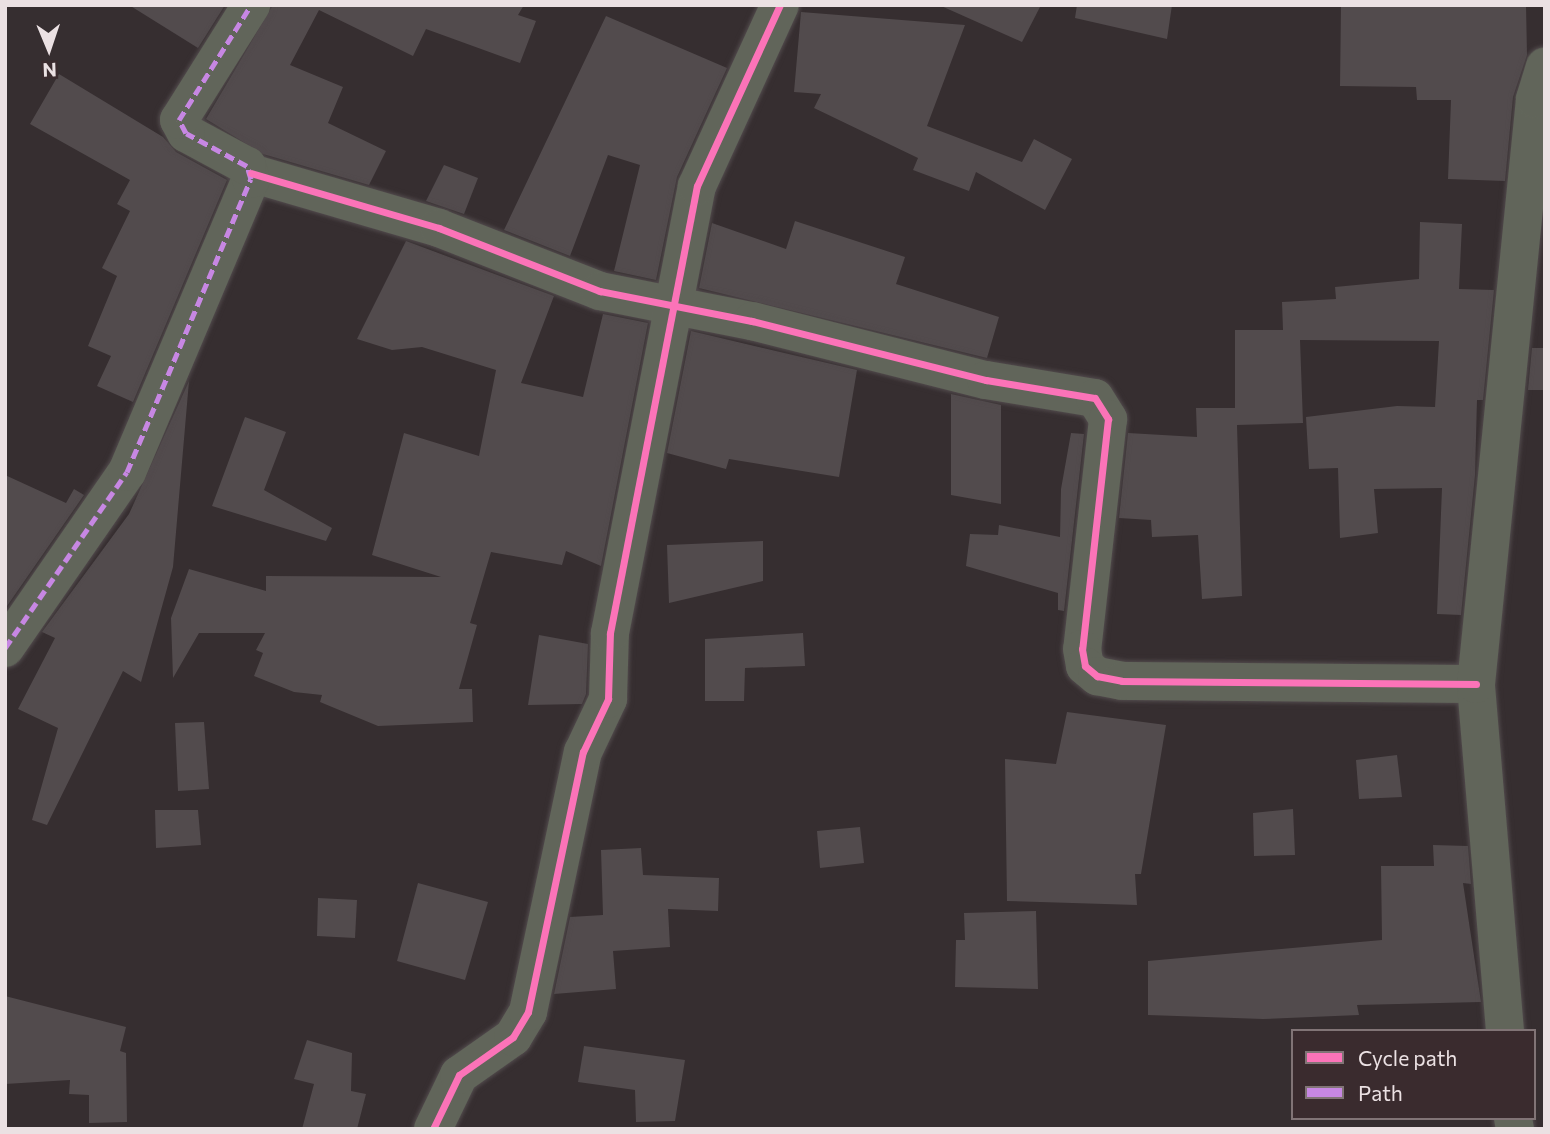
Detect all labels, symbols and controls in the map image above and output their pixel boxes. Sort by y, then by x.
north arrow [14,14,84,84]
text: N [42,59,57,82]
legend [1291,1029,1536,1120]
text: Cycle path [1358,1045,1457,1070]
text: Path [1358,1080,1403,1105]

